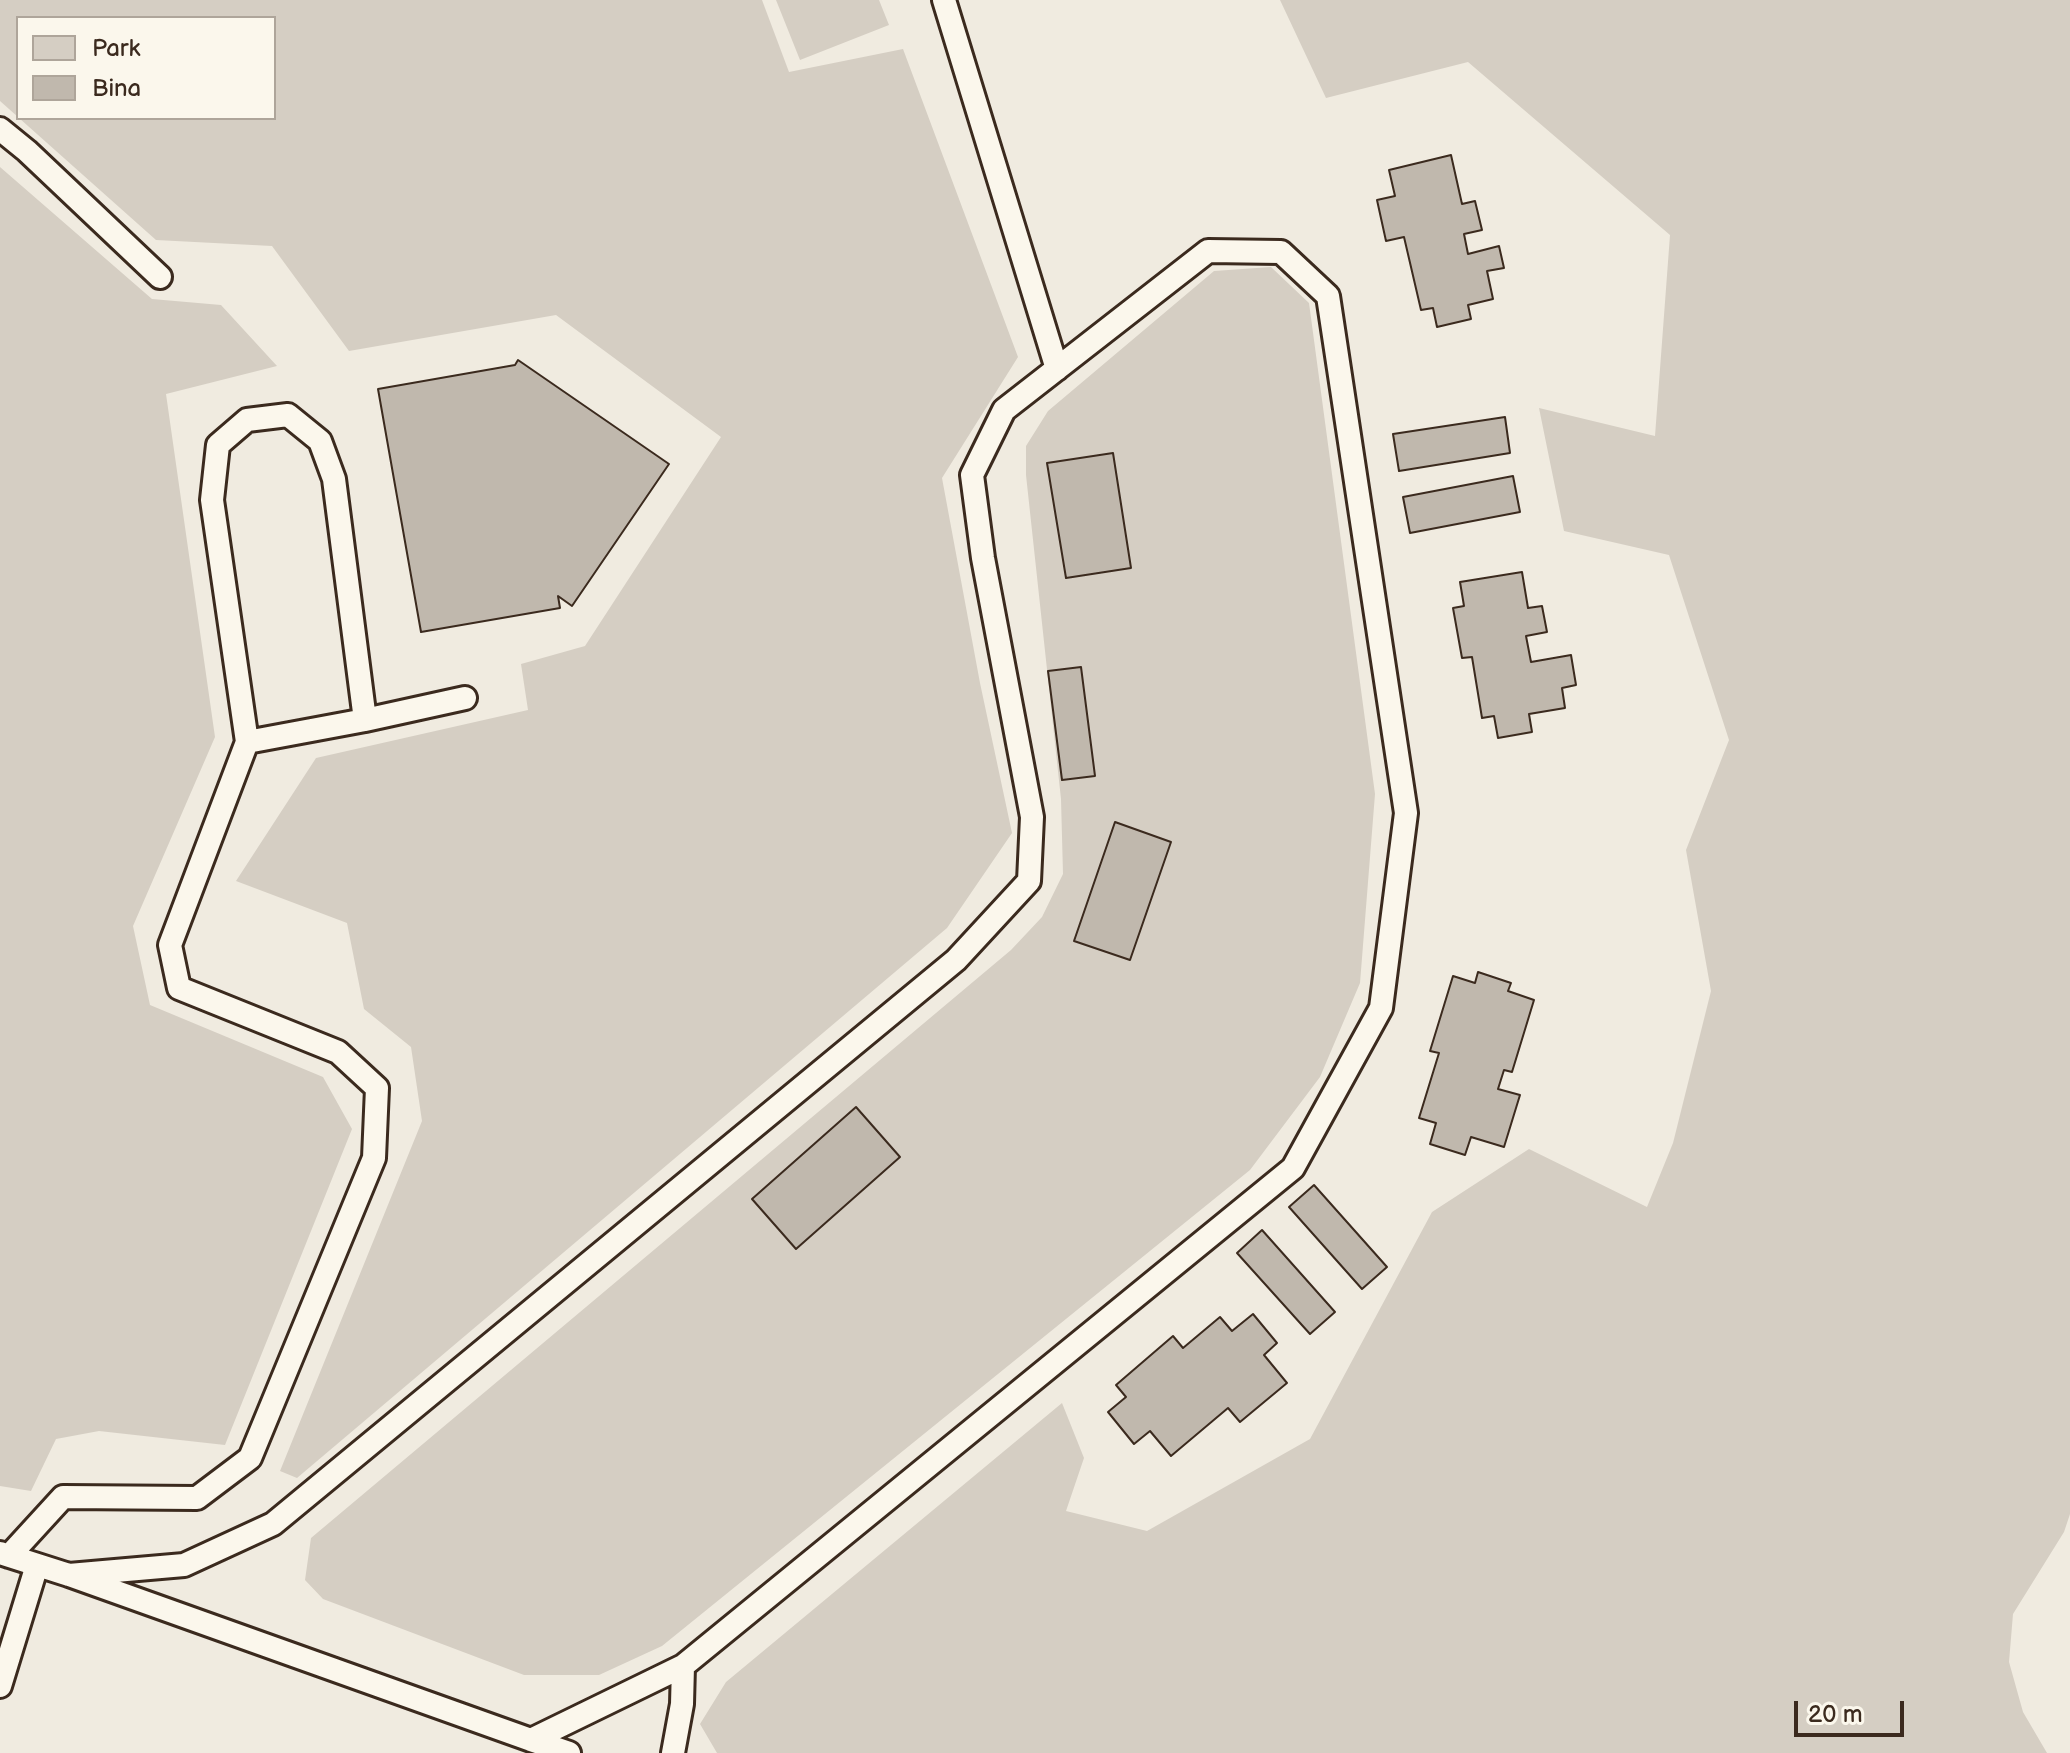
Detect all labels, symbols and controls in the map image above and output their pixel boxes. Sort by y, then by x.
legend [16,16,276,120]
text: Park [92,34,140,63]
text: Bina [92,74,141,103]
scale bar [1798,1685,1908,1735]
text: 20 m [1808,1700,1863,1729]

